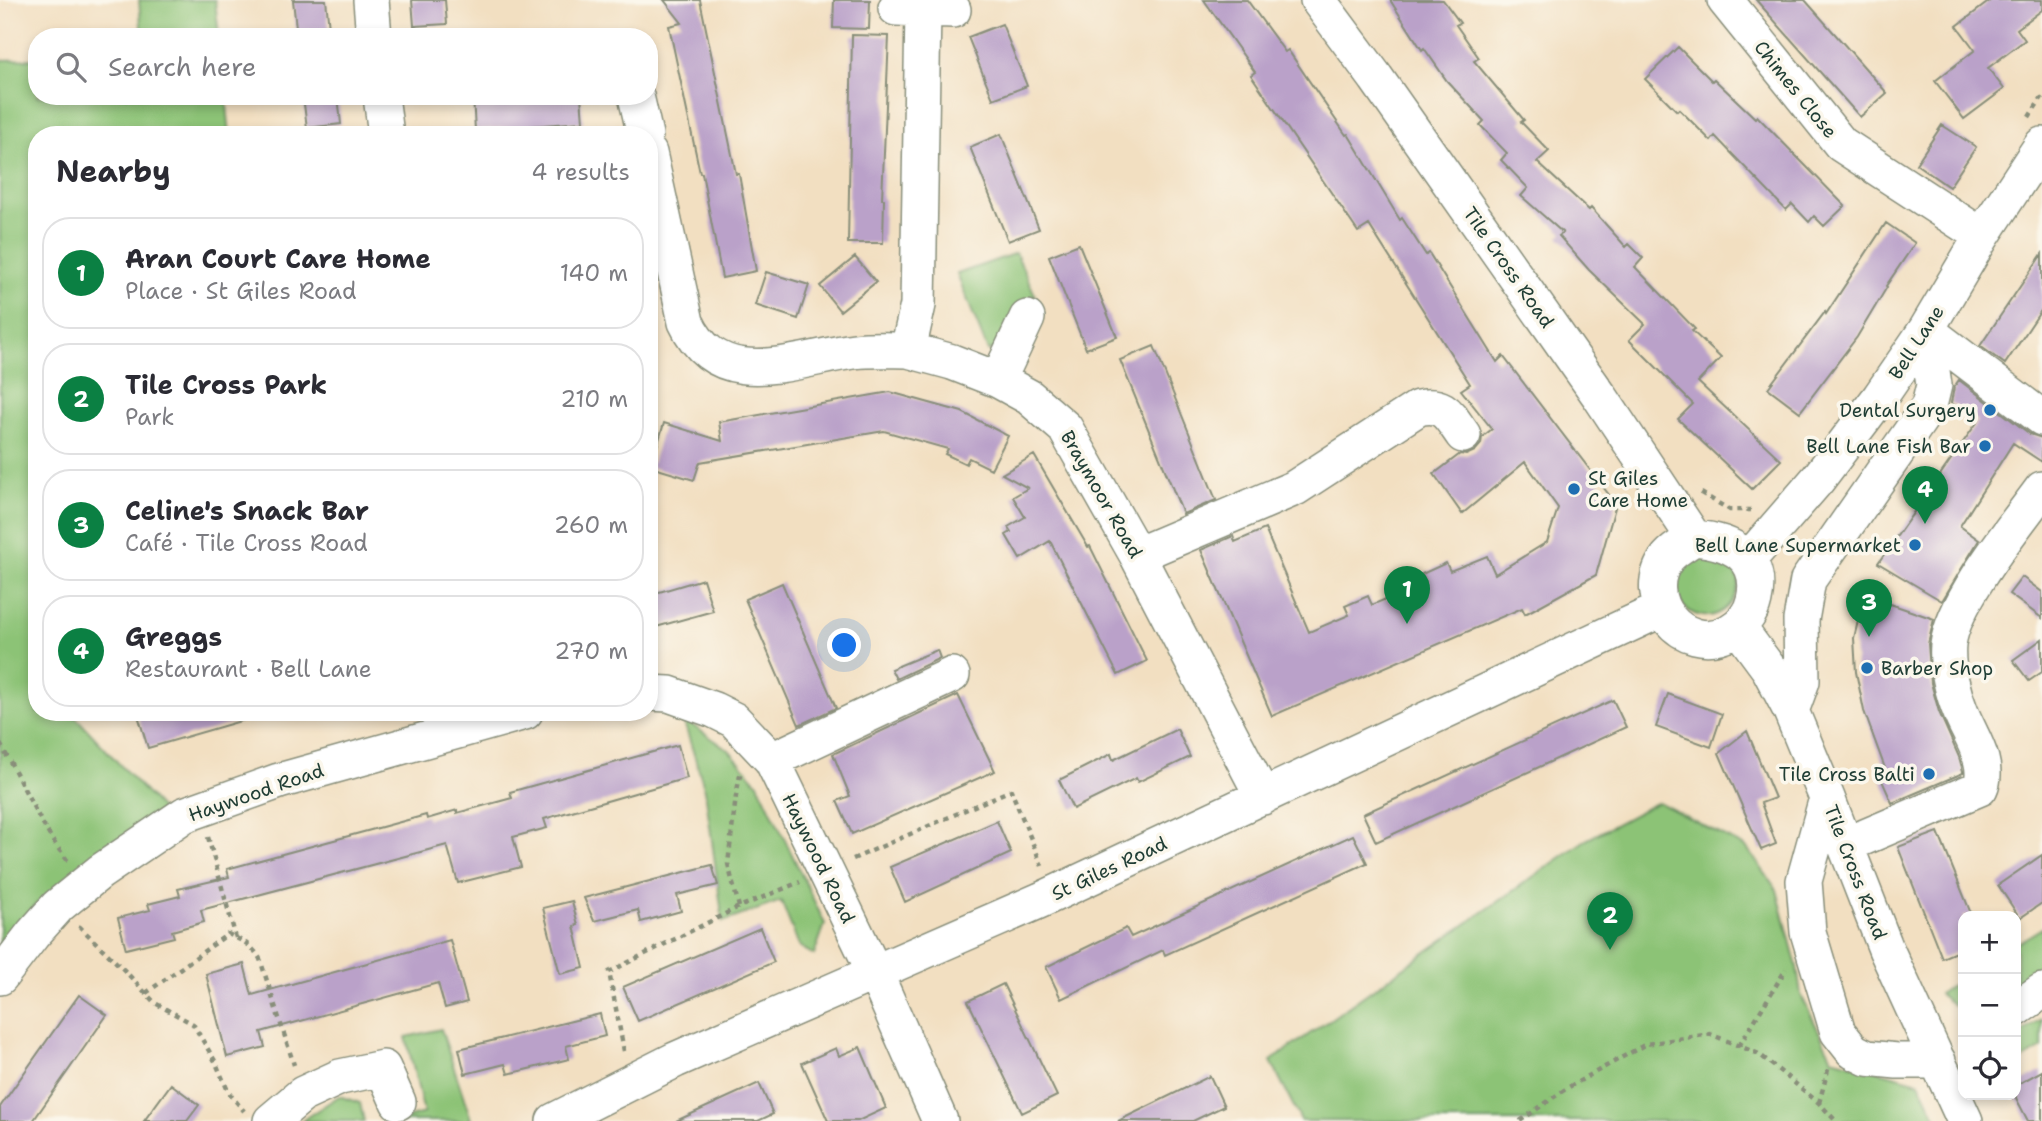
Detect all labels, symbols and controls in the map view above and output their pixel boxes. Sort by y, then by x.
search box [28,28,658,105]
street label: Chimes Close [1748,35,1843,143]
icon: search [52,48,90,86]
text: Search here [108,49,257,84]
text: Nearby [56,151,171,192]
text: 4 results [531,157,630,187]
street label: Tile Cross Road [1458,202,1560,333]
text: Aran Court Care Home [125,241,431,276]
text: 1 [76,258,86,288]
text: 140 m [560,258,628,288]
text: Place · St Giles Road [125,276,357,306]
street label: Bell Lane [1883,300,1950,384]
text: Tile Cross Park [125,367,327,402]
text: 2 [73,384,89,414]
text: 210 m [560,384,628,414]
place label: Dental Surgery [1839,398,1976,423]
text: Park [125,402,174,432]
marker: Dental Surgery [1982,402,1998,418]
street label: Braymoor Road [1055,426,1148,563]
place label: Bell Lane Fish Bar [1806,434,1971,459]
marker: Bell Lane Fish Bar [1977,438,1993,454]
place label: St Giles Care Home [1588,466,1688,513]
pin: 4 [1902,466,1948,524]
marker: St Giles Care Home [1566,481,1582,497]
text: Celine's Snack Bar [125,493,369,528]
text: 3 [73,510,89,540]
text: 260 m [554,510,628,540]
text: Café · Tile Cross Road [125,528,368,558]
place label: Bell Lane Supermarket [1695,533,1901,558]
marker: Bell Lane Supermarket [1907,537,1923,553]
pin: 1 [1384,566,1430,624]
pin: 3 [1846,579,1892,637]
text: Greggs [125,619,222,654]
your location [827,628,861,662]
text: 4 [73,636,89,666]
text: 270 m [554,636,628,666]
text: Restaurant · Bell Lane [125,654,372,684]
place label: Barber Shop [1881,656,1993,681]
marker: Barber Shop [1859,660,1875,676]
street label: Haywood Road [185,758,327,827]
place label: Tile Cross Balti [1779,762,1915,787]
marker: Tile Cross Balti [1921,766,1937,782]
street label: Haywood Road [776,789,861,927]
street label: Tile Cross Road [1818,801,1893,943]
street label: St Giles Road [1047,831,1171,906]
pin: 2 [1587,892,1633,950]
map controls [1958,911,2021,1100]
button: + [1958,911,2021,974]
button: − [1958,974,2021,1037]
button: locate [1958,1037,2021,1100]

